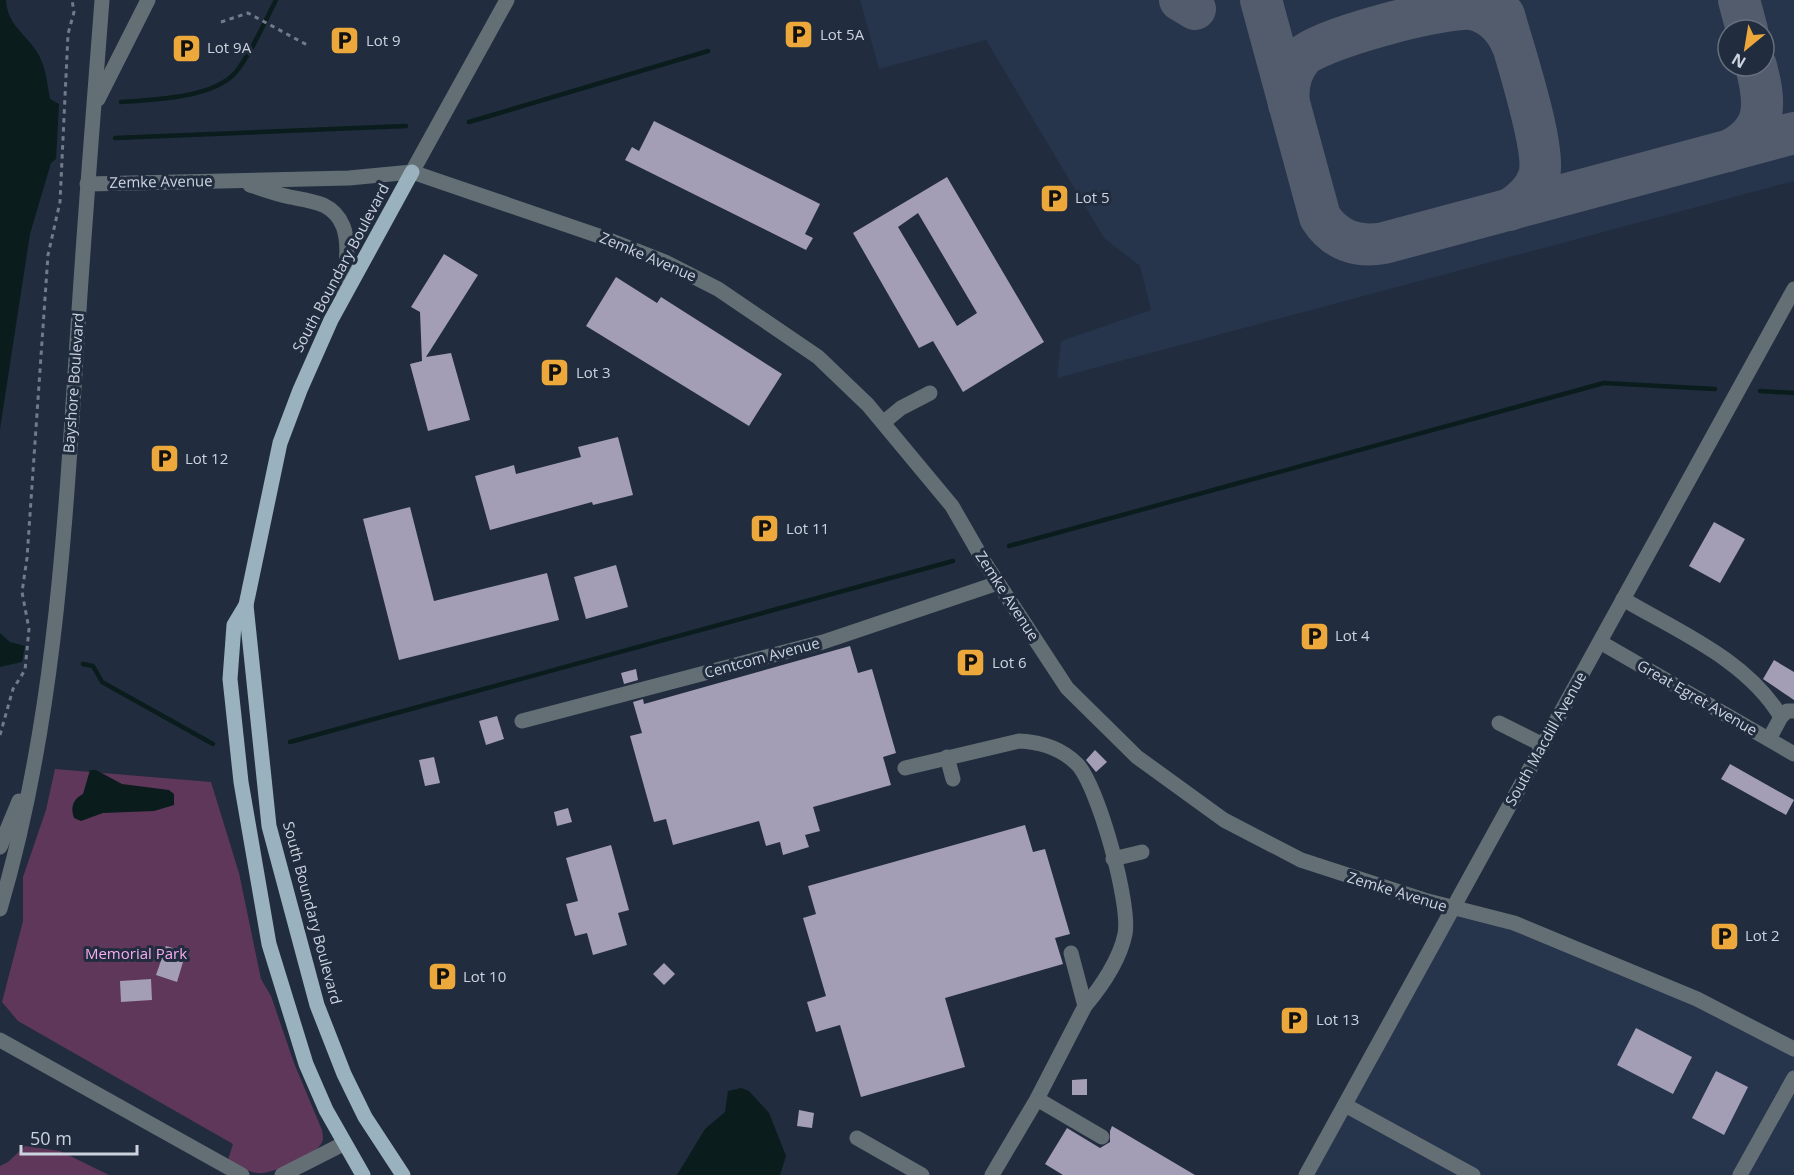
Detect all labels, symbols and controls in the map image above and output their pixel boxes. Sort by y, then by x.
north arrow [1716,18,1776,78]
parking icon: Lot 5A [783,19,815,51]
place label: Lot 5A [820,24,865,44]
parking icon: Lot 9 [329,25,361,57]
place label: Lot 9 [366,30,401,50]
parking icon: Lot 9A [170,32,202,64]
place label: Lot 9A [207,37,252,57]
text: N [1727,48,1750,74]
street label: Zemke Avenue [109,170,213,192]
street label: South Boundary Boulevard [287,180,393,355]
parking icon: Lot 5 [1038,182,1070,214]
place label: Lot 5 [1075,187,1110,207]
street label: Zemke Avenue [597,227,700,285]
street label: Bayshore Boulevard [58,312,88,454]
parking icon: Lot 3 [539,357,571,389]
place label: Lot 3 [576,362,611,382]
parking icon: Lot 12 [148,443,180,475]
place label: Lot 12 [185,448,228,468]
parking icon: Lot 11 [749,513,781,545]
place label: Lot 11 [786,518,829,538]
street label: Zemke Avenue [971,547,1044,644]
parking icon: Lot 4 [1298,620,1330,652]
place label: Lot 4 [1335,625,1370,645]
street label: Centcom Avenue [702,632,822,682]
parking icon: Lot 6 [955,647,987,679]
place label: Lot 6 [992,652,1027,672]
street label: Great Egret Avenue [1634,655,1761,740]
street label: South Macdill Avenue [1500,668,1590,809]
street label: South Boundary Boulevard [279,819,347,1006]
street label: Zemke Avenue [1345,866,1450,916]
parking icon: Lot 2 [1708,920,1740,952]
place label: Lot 2 [1745,925,1780,945]
park label: Memorial Park [85,943,187,963]
parking icon: Lot 10 [426,961,458,993]
place label: Lot 10 [463,966,506,986]
parking icon: Lot 13 [1279,1004,1311,1036]
place label: Lot 13 [1316,1009,1359,1029]
scale bar [21,1118,136,1156]
text: 50 m [30,1126,72,1150]

